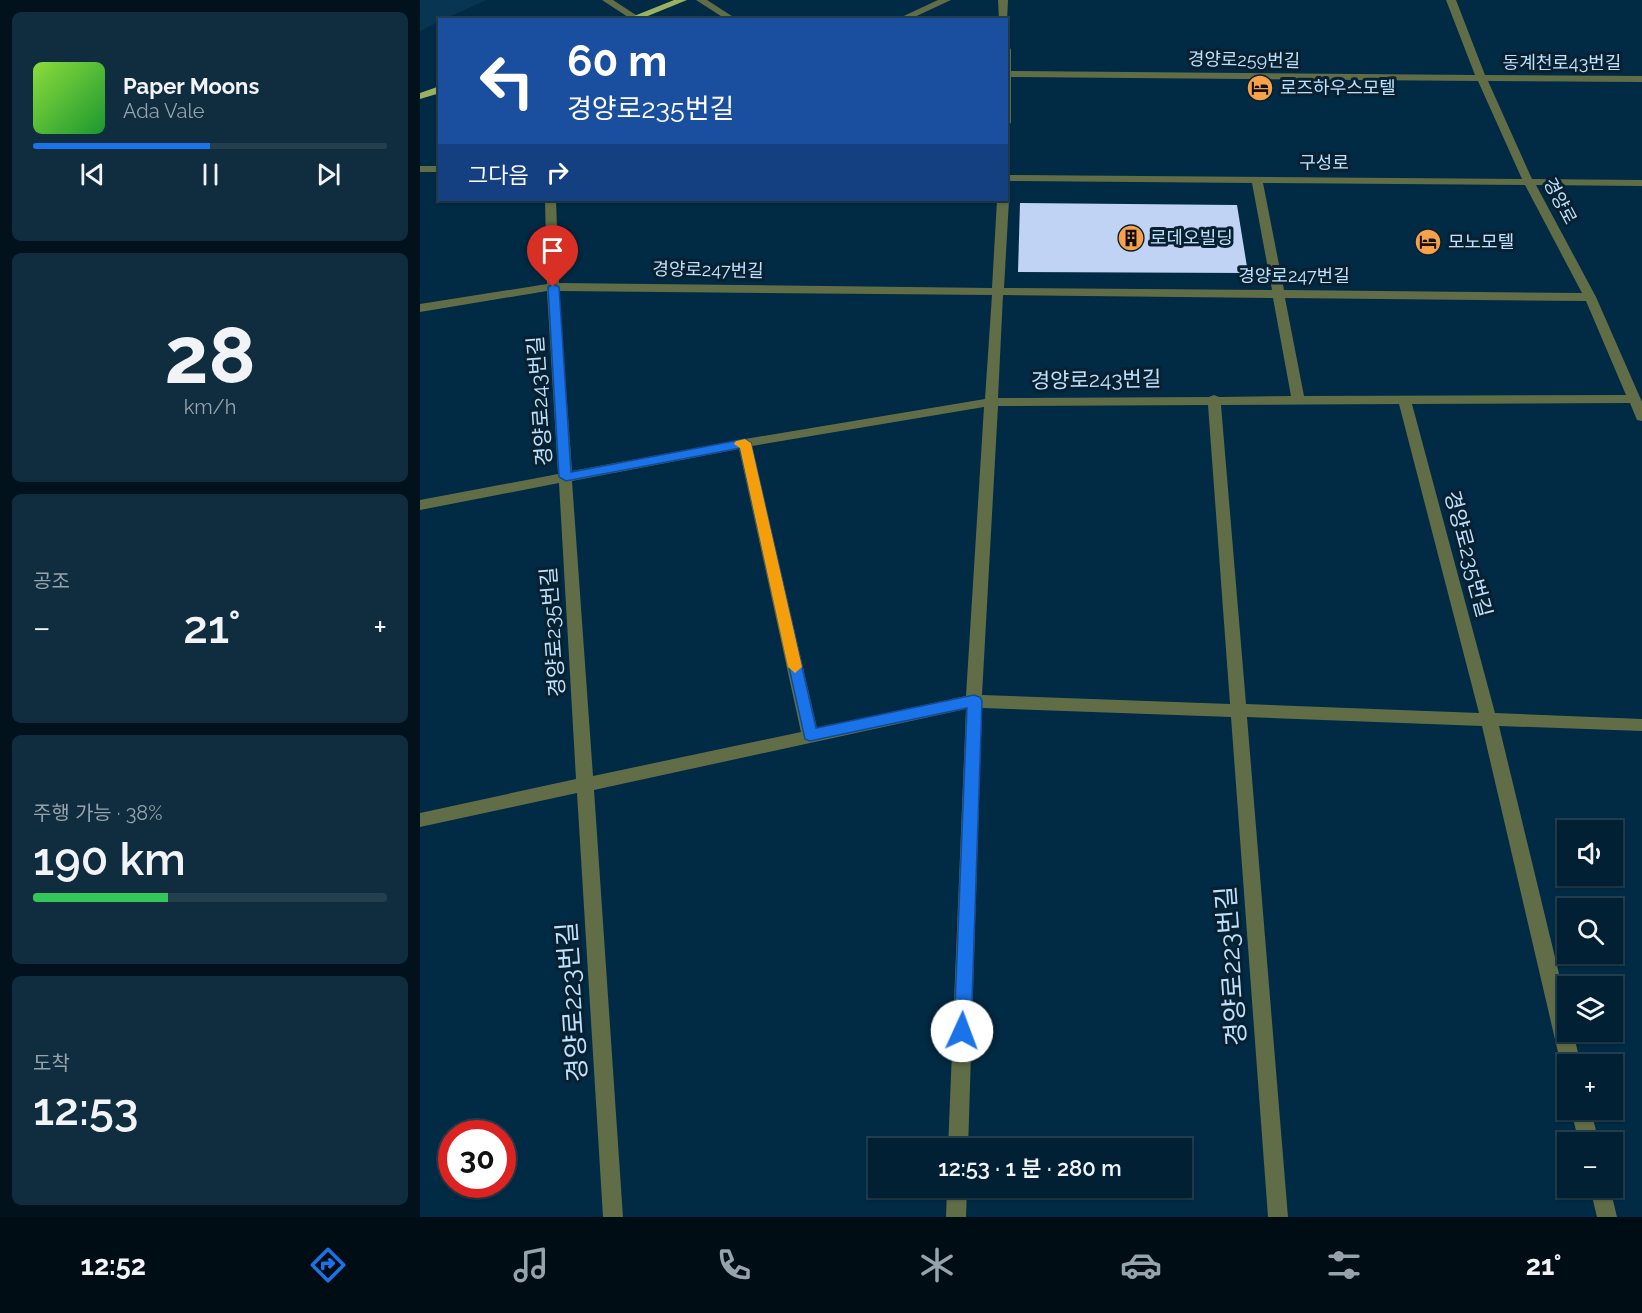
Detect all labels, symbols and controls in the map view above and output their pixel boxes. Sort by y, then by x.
text: 60 m [567,37,667,86]
icon: left [468,42,546,120]
street label: 경양로259번길 [1188,48,1300,71]
street label: 동계천로43번길 [1503,52,1621,73]
text: Paper Moons [123,73,259,99]
hotel icon: 로즈하우스모텔 [1245,73,1275,103]
place label: 로즈하우스모텔 [1280,77,1396,98]
text: 경양로235번길 [567,93,734,124]
text: Ada Vale [123,99,205,123]
street label: 구성로 [1299,152,1349,173]
icon: right [541,156,574,189]
icon: previous [76,158,109,191]
icon: pause [194,158,227,191]
icon: next [312,158,345,191]
text: 그다음 [468,162,529,188]
street label: 경양로 [1540,174,1581,228]
building icon: 로데오빌딩 [1116,223,1146,253]
pin [527,225,578,287]
place label: 로데오빌딩 [1150,227,1233,248]
hotel icon: 모노모텔 [1413,227,1443,257]
place label: 모노모텔 [1448,231,1514,252]
icon: arrive [536,234,569,267]
street label: 경양로247번길 [652,258,764,281]
street label: 경양로247번길 [1238,265,1350,286]
text: 28 [164,310,256,401]
street label: 경양로243번길 [522,335,557,467]
street label: 경양로243번길 [1031,366,1161,393]
text: km/h [184,395,236,419]
street label: 경양로235번길 [1440,488,1497,620]
street label: 경양로235번길 [535,566,570,698]
text: 공조 [33,569,70,593]
text: 21° [183,601,241,654]
text: − [33,608,51,647]
text: + [373,608,387,647]
text: 주행 가능 · 38% [33,801,163,825]
map controls [1557,820,1623,1198]
button: sound [1557,820,1623,886]
text: 190 km [33,833,186,886]
street label: 경양로223번길 [1210,885,1252,1047]
button: search [1557,898,1623,964]
street label: 경양로223번길 [551,921,593,1083]
button: layers [1557,976,1623,1042]
position arrow [930,999,994,1063]
text: 도착 [33,1051,70,1075]
button: + [1557,1054,1623,1120]
text: 12:53 [33,1083,138,1136]
speed limit sign: 30 [438,1120,516,1198]
button: − [1557,1132,1623,1198]
text: 12:53 · 1 분 · 280 m [938,1155,1122,1181]
icon: directions [307,1244,349,1286]
icon: music [510,1244,552,1286]
icon: phone [713,1244,755,1286]
icon: climate [916,1244,958,1286]
icon: car [1120,1244,1162,1286]
icon: filters [1323,1244,1365,1286]
text: 12:52 [81,1250,146,1281]
text: 21° [1526,1250,1561,1281]

